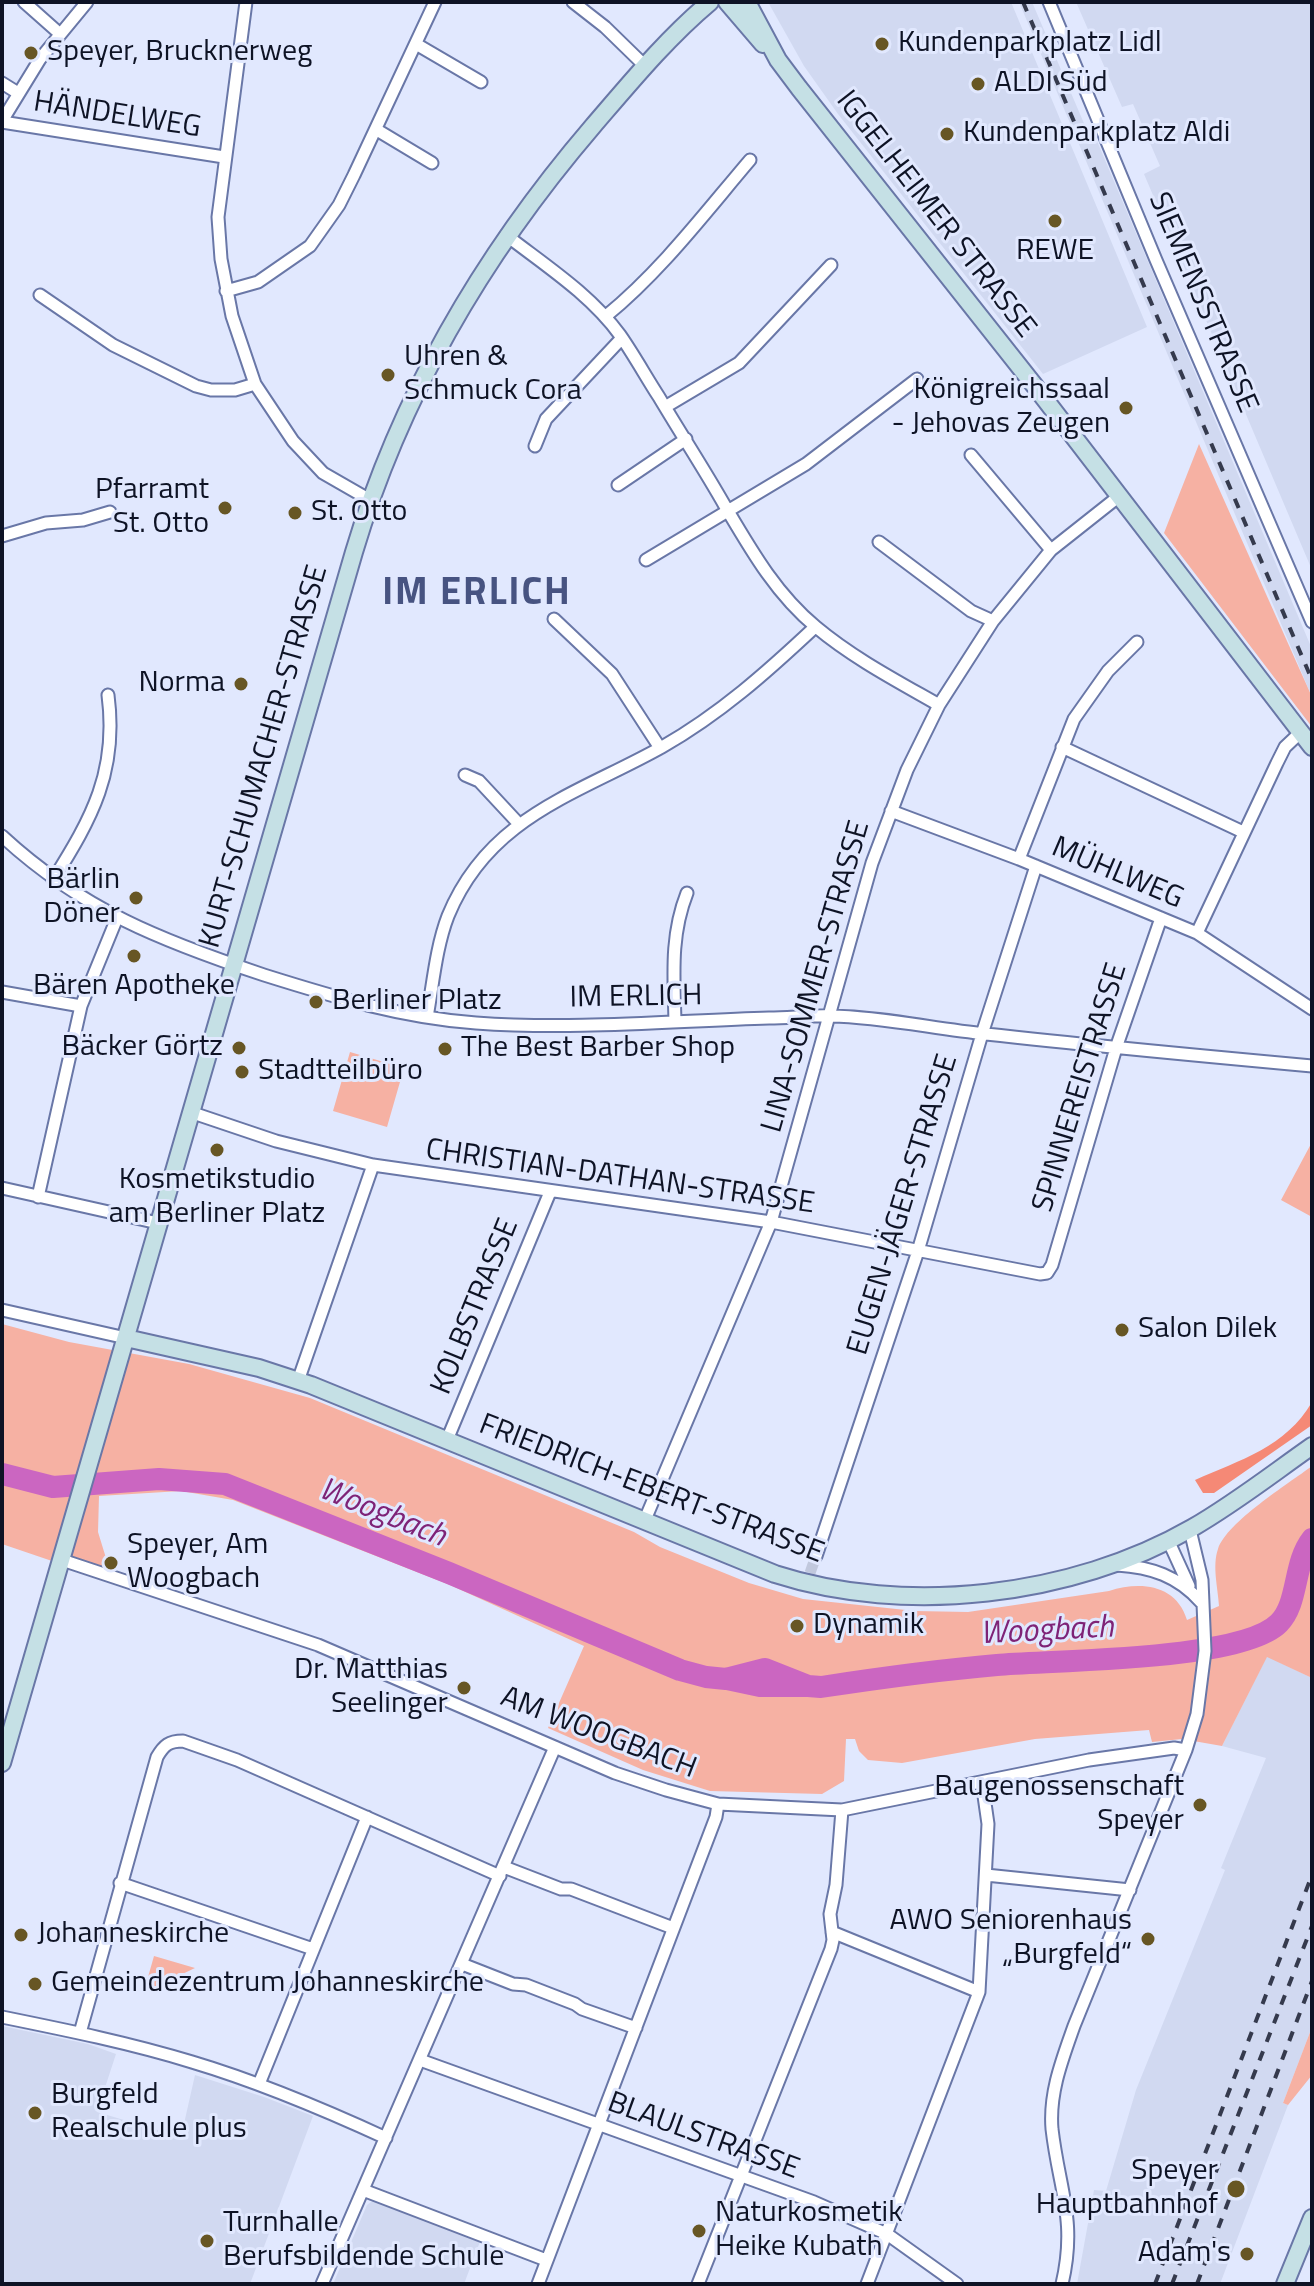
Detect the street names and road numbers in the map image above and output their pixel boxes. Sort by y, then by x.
street label: IGGELHEIMER STRASSE [827,84,1043,346]
street label: HÄNDELWEG [31,85,203,147]
street label: SIEMENSSTRASSE [1139,188,1265,418]
street label: KURT-SCHUMACHER-STRASSE [193,562,337,952]
street label: LINA-SOMMER-STRASSE [755,817,879,1137]
street label: MÜHLWEG [1046,830,1188,918]
street label: SPINNEREISTRASSE [1026,959,1136,1217]
street label: IM ERLICH [569,979,703,1017]
street label: EUGEN-JÄGER-STRASSE [841,1050,967,1360]
street label: CHRISTIAN-DATHAN-STRASSE [423,1133,817,1223]
street label: KOLBSTRASSE [424,1214,528,1400]
street label: FRIEDRICH-EBERT-STRASSE [474,1408,828,1572]
street label: AM WOOGBACH [495,1680,701,1788]
street label: BLAULSTRASSE [602,2086,804,2188]

